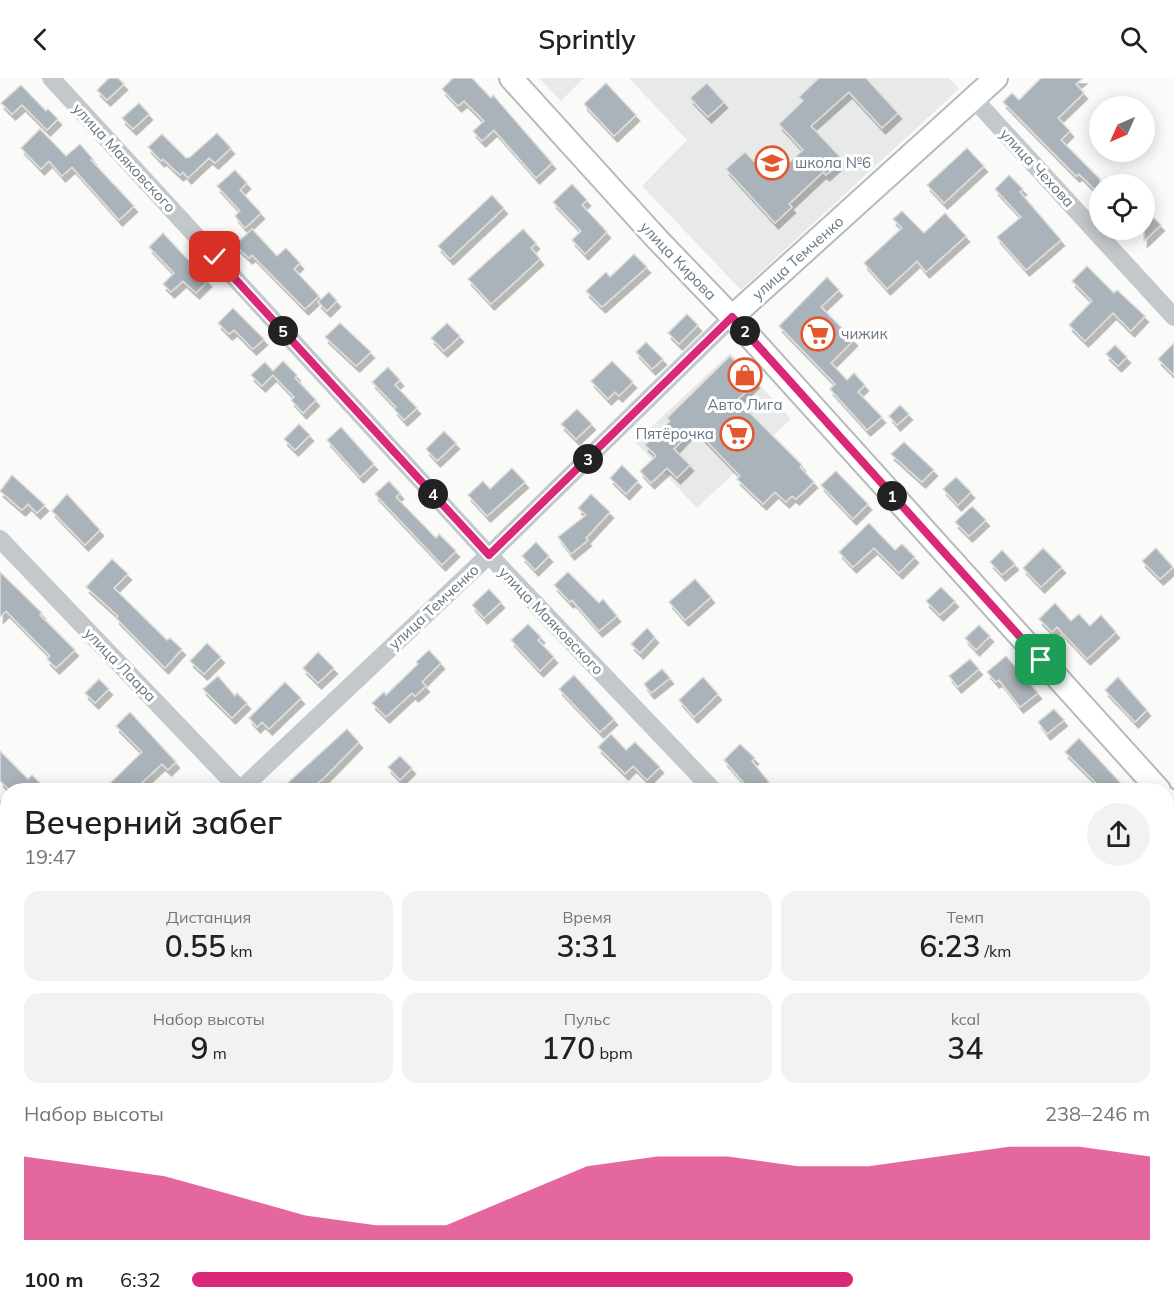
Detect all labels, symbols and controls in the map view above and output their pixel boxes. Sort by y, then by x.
text: Sprintly [538,22,636,56]
icon: back [24,23,57,56]
icon: search [1117,23,1150,56]
north arrow [1089,96,1155,162]
map controls [1089,96,1155,240]
street label: улица Маяковского [69,99,180,216]
street label: улица Чехова [996,124,1079,211]
school or university icon: школа №6 [754,145,790,181]
place label: школа №6 [795,153,871,172]
button: locate [1089,174,1155,240]
street label: улица Темченко [748,212,847,304]
street label: улица Кирова [636,217,721,304]
pin [189,231,240,282]
icon: check [198,240,231,273]
pin: 5 [268,316,298,346]
pin: 2 [730,316,760,346]
supermarket icon: чижик [800,316,836,352]
text: 5 [278,321,288,341]
text: 2 [740,321,750,341]
place label: чижик [841,324,888,343]
shop icon: Авто Лига [727,357,763,393]
place label: Авто Лига [707,395,783,414]
supermarket icon: Пятёрочка [719,416,755,452]
place label: Пятёрочка [636,424,714,443]
pin: 3 [573,444,603,474]
text: 3 [583,449,593,469]
pin: 4 [418,479,448,509]
pin: 1 [877,481,907,511]
text: 4 [428,484,438,504]
text: 1 [887,486,897,506]
street label: улица Темченко [385,560,483,653]
street label: улица Маяковского [495,563,608,679]
street label: улица Лаара [80,624,160,706]
pin [1015,634,1066,685]
icon: arrive [1024,643,1057,676]
text: Вечерний забег [24,801,282,842]
button: share [1087,803,1150,866]
text: 19:47 [24,844,77,869]
text: Дистанция [166,907,251,927]
text: Время [562,907,612,927]
text: Темп [947,907,984,927]
text: 0.55 [165,927,226,965]
text: 3:31 [556,927,618,965]
text: 6:23 [919,927,980,965]
text: km [226,941,252,961]
text: /km [980,941,1011,961]
text: Набор высоты [153,1009,265,1029]
text: Пульс [564,1009,610,1029]
text: kcal [951,1009,980,1029]
text: 9 [191,1029,209,1067]
text: 170 [541,1029,595,1067]
text: 34 [947,1029,983,1067]
text: m [209,1043,227,1063]
text: bpm [595,1043,633,1063]
text: Набор высоты [24,1101,164,1126]
text: 238–246 m [1045,1101,1150,1126]
text: 100 m [24,1267,83,1292]
text: 6:32 [120,1267,161,1292]

